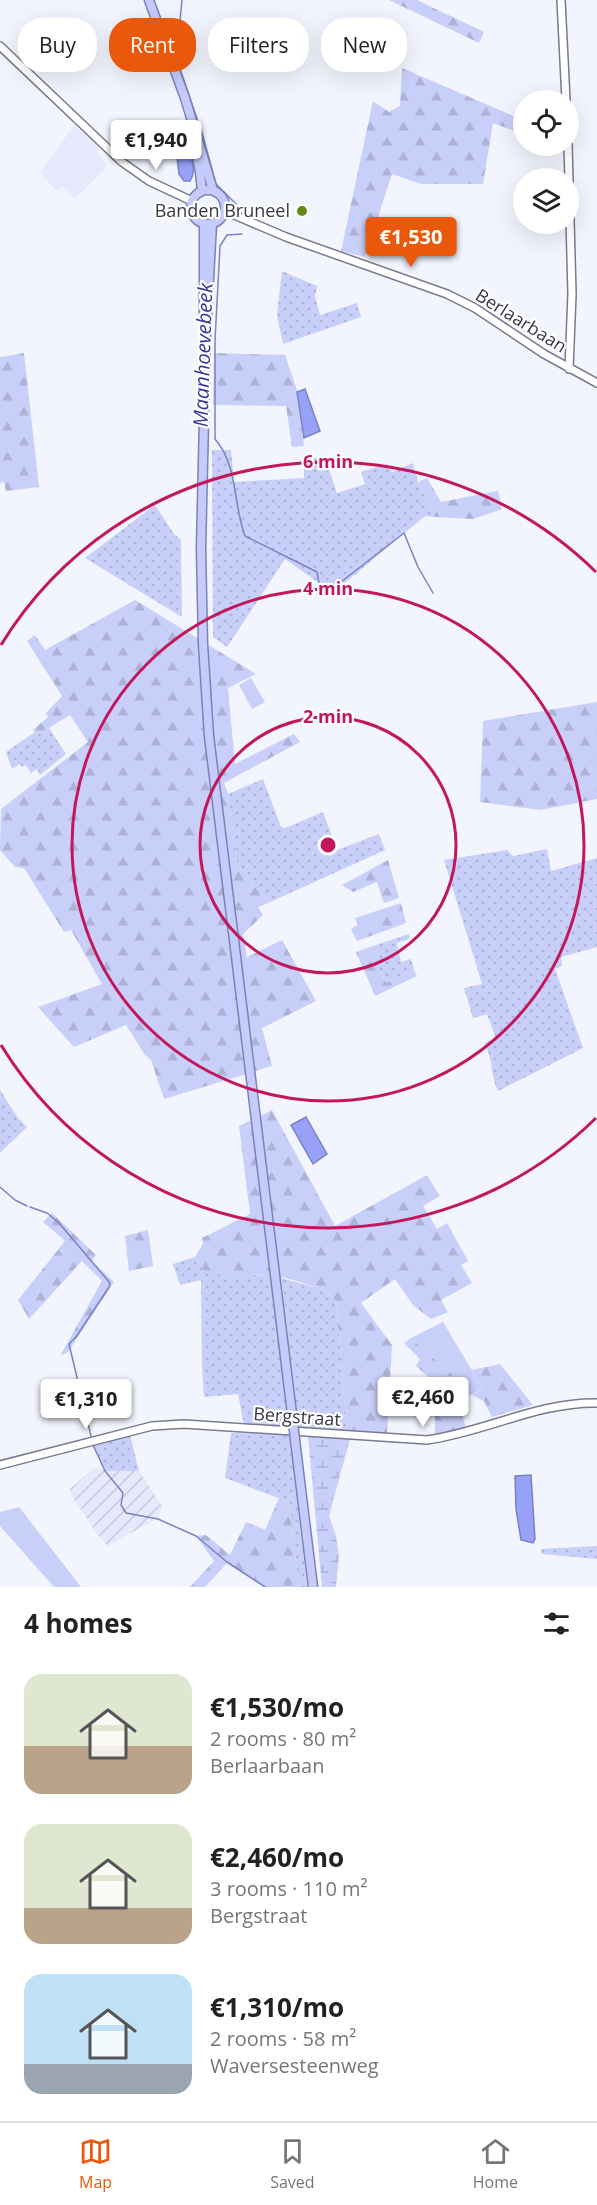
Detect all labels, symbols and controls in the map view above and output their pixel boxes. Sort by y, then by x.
chip: Buy [18,18,97,72]
chip: Rent [109,18,196,72]
chip: Filters [208,18,309,72]
chip: New [321,18,407,72]
map controls [513,90,579,234]
button: locate [513,90,579,156]
pin: €1,940 [107,120,205,171]
text: €1,940 [125,126,187,153]
button: layers [513,168,579,234]
place label: Banden Bruneel [155,198,290,222]
marker: Banden Bruneel [295,204,309,218]
pin: €1,530 [362,217,460,268]
text: €1,530 [380,223,442,250]
water label: Maanhoevebeek [186,281,219,427]
street label: Berlaarbaan [471,283,572,358]
text: 6 min [303,449,353,473]
text: 4 min [303,576,353,600]
text: 2 min [303,704,353,728]
centre of rings [318,835,338,855]
pin: €2,460 [374,1377,472,1428]
pin: €1,310 [37,1379,135,1430]
text: €2,460 [392,1383,454,1410]
text: €1,310 [55,1385,117,1412]
street label: Bergstraat [253,1401,342,1431]
text: 4 homes [24,1605,133,1641]
icon: filters [540,1607,573,1640]
text: €1,530/mo [210,1689,344,1725]
icon: home [72,1698,144,1770]
text: 2 rooms · 80 m² [210,1725,356,1752]
text: Berlaarbaan [210,1752,325,1779]
text: €2,460/mo [210,1839,344,1875]
icon: home [72,1848,144,1920]
text: 3 rooms · 110 m² [210,1875,368,1902]
text: Bergstraat [210,1902,307,1929]
text: €1,310/mo [210,1989,344,2025]
icon: home [72,1998,144,2070]
text: 2 rooms · 58 m² [210,2025,356,2052]
text: Waversesteenweg [210,2052,379,2079]
tab: Map [79,2135,112,2193]
tab: Saved [270,2135,315,2193]
tab: Home [473,2135,518,2193]

